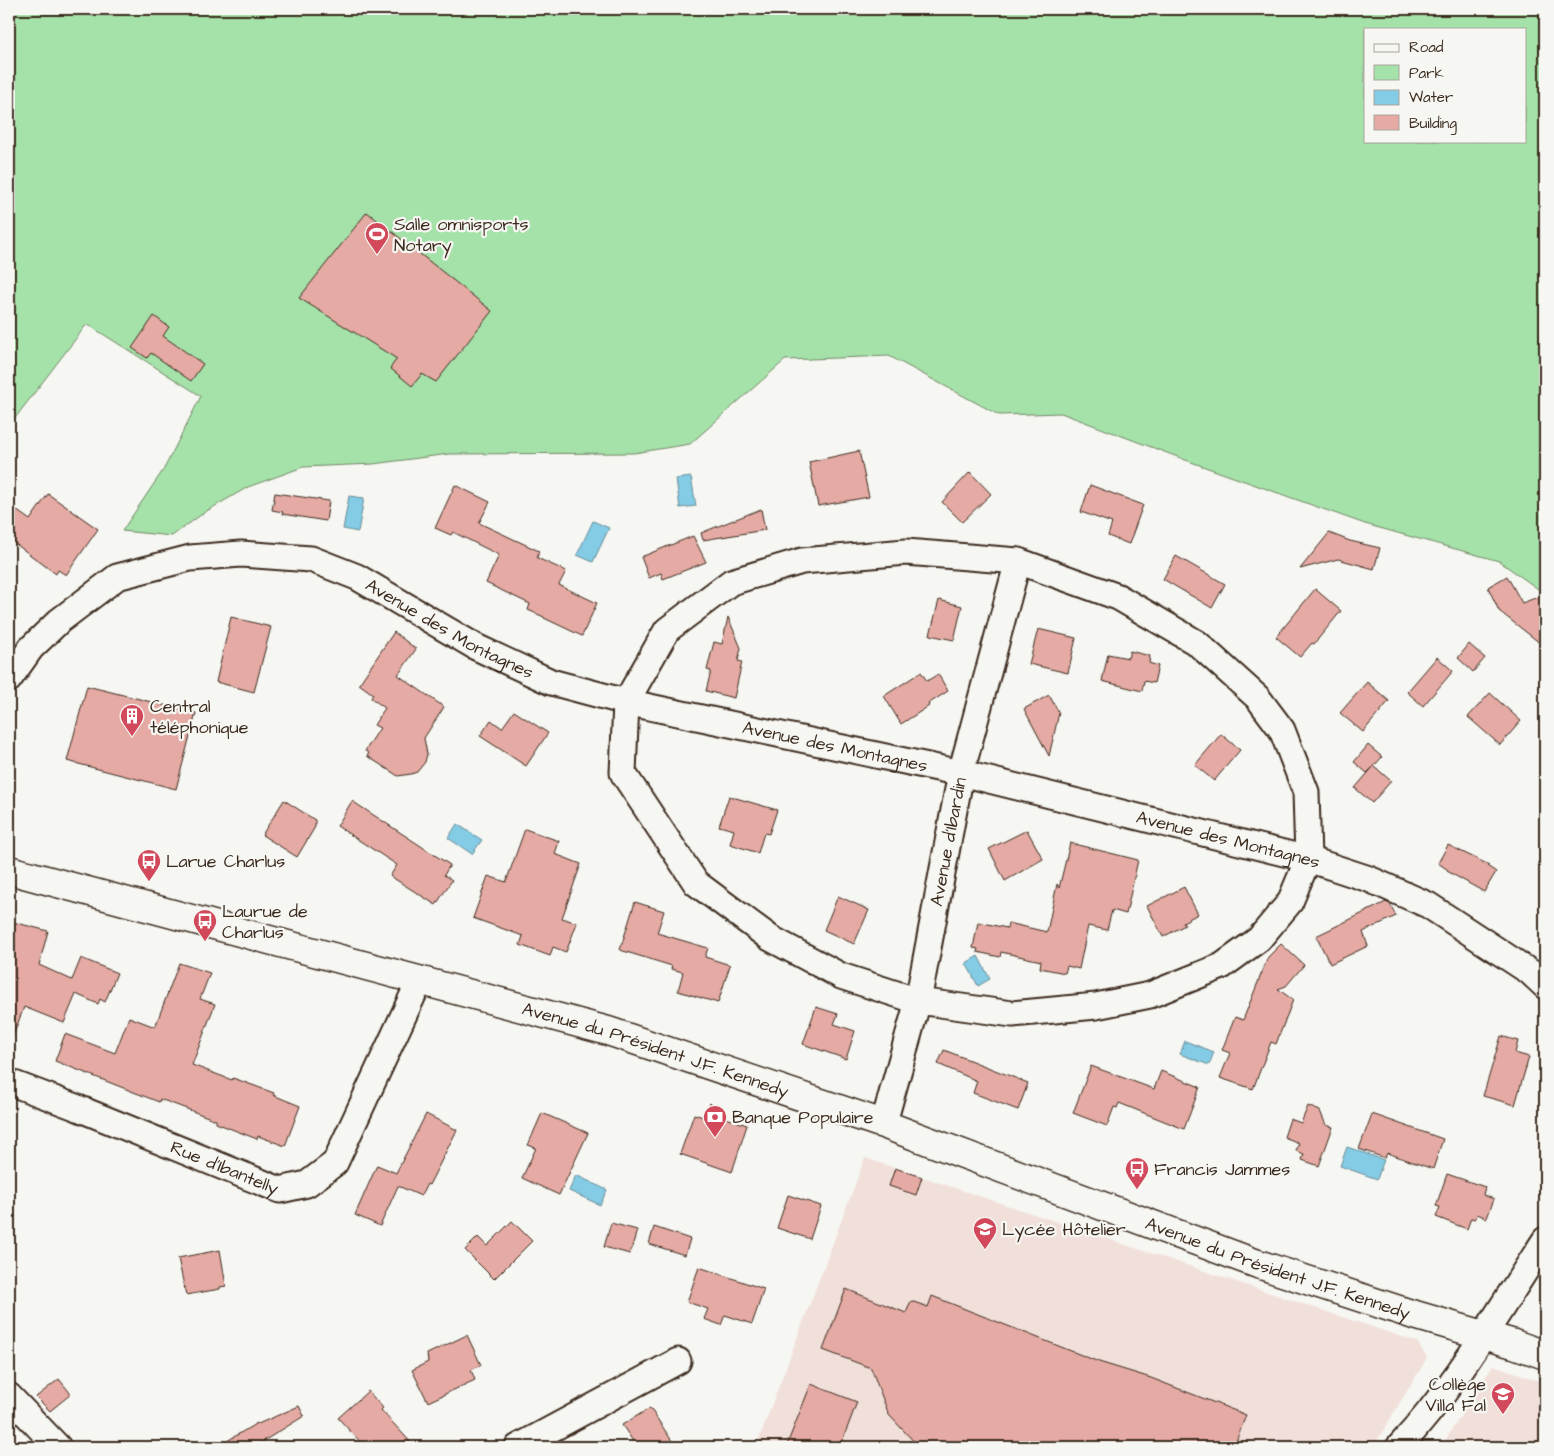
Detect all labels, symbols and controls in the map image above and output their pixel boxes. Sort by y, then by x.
legend [1364,28,1526,142]
text: Road [1409,37,1444,58]
text: Park [1409,63,1444,84]
text: Water [1409,87,1453,108]
text: Building [1409,113,1457,135]
place label: Salle omnisports Notary [394,212,529,259]
sports icon: Salle omnisports Notary [364,221,390,255]
street label: Avenue des Montagnes [361,573,538,685]
place label: Central téléphonique [150,694,249,740]
building icon: Central téléphonique [119,703,145,737]
street label: Avenue des Montagnes [740,715,930,779]
street label: Avenue d'Ibardin [924,775,973,908]
street label: Avenue des Montagnes [1134,805,1323,875]
bus stop icon: Larue Charlus [136,848,162,882]
place label: Larue Charlus [166,849,285,874]
place label: Laurue de Charlus [222,899,308,945]
bus stop icon: Laurue de Charlus [192,908,218,942]
street label: Avenue du Président J.F. Kennedy [519,996,792,1105]
bank icon: Banque Populaire [702,1104,728,1138]
place label: Banque Populaire [732,1105,874,1130]
street label: Rue d'Ibantelly [167,1135,282,1202]
bus stop icon: Francis Jammes [1124,1156,1150,1190]
place label: Francis Jammes [1154,1157,1290,1182]
street label: Avenue du Président J.F. Kennedy [1142,1211,1413,1327]
school or university icon: Lycée Hôtelier [972,1216,998,1250]
place label: Lycée Hôtelier [1002,1217,1126,1243]
place label: Collège Villa Fal [1426,1372,1486,1418]
school or university icon: Collège Villa Fal [1490,1381,1516,1415]

